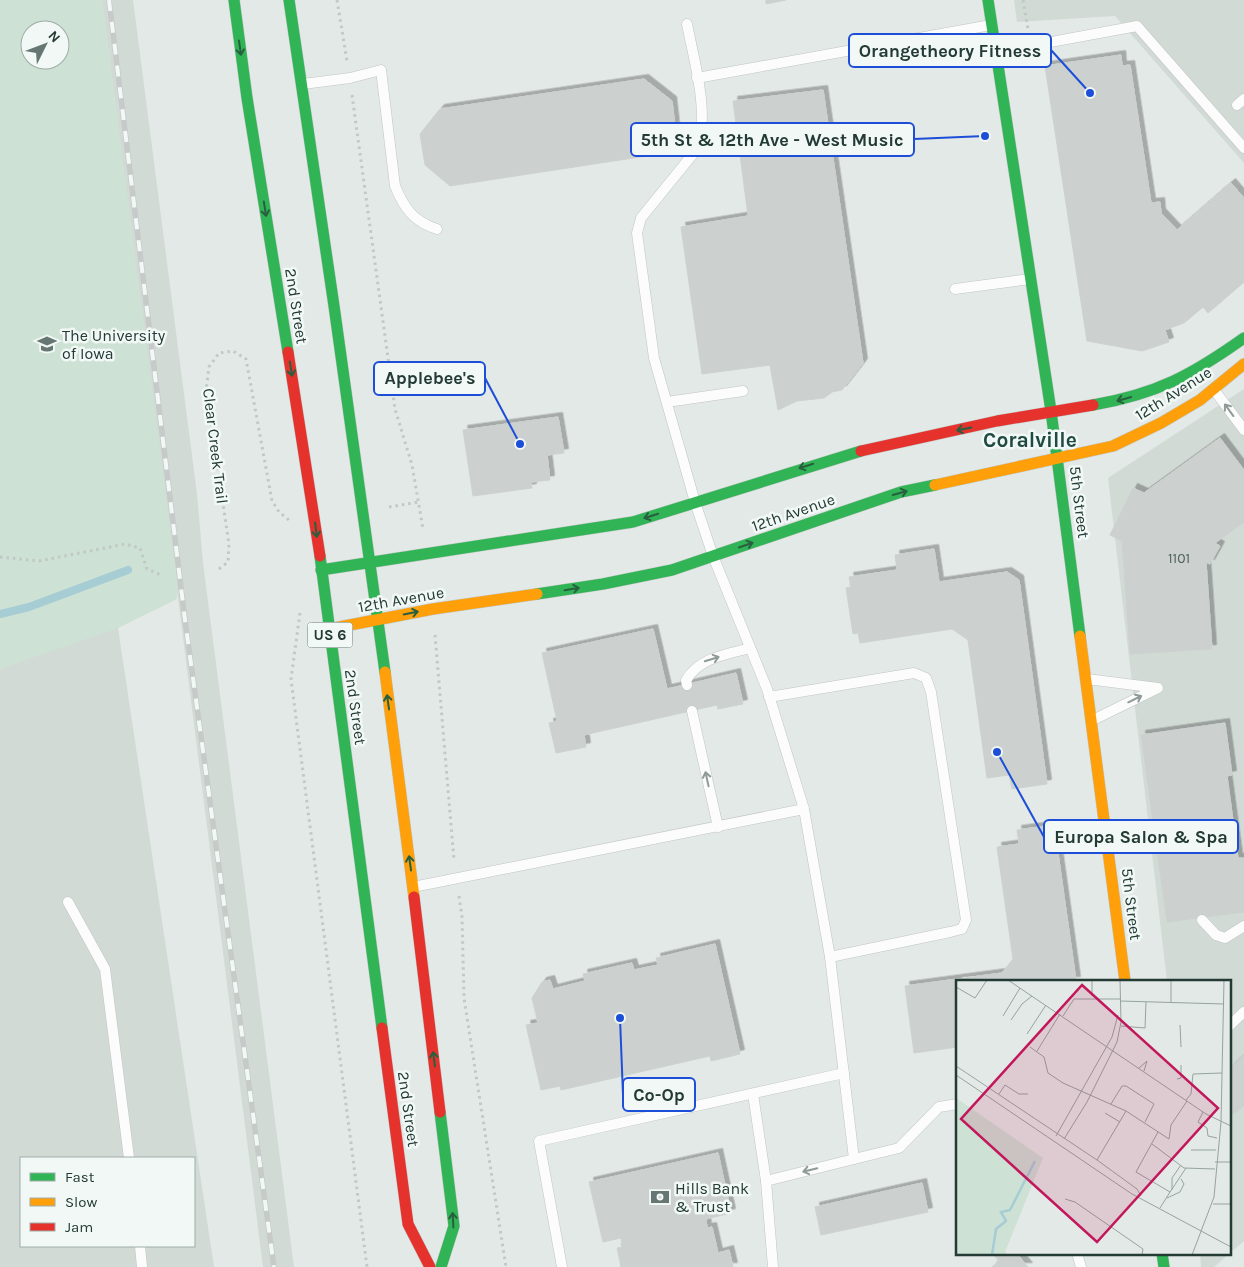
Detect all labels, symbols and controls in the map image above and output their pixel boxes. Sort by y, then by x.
north arrow [20,20,70,70]
text: N [45,27,64,46]
callout: Orangetheory Fitness [849,34,1051,67]
one-way arrow [235,40,245,56]
text: Orangetheory Fitness [859,40,1041,62]
callout: 5th St & 12th Ave - West Music [631,123,914,156]
text: 5th St & 12th Ave - West Music [640,129,904,151]
one-way arrow [260,201,270,217]
street label: 2nd Street [281,267,312,345]
place label: The University of Iowa [62,326,166,363]
school or university icon: The University of Iowa [36,333,58,355]
one-way arrow [286,361,296,377]
callout: Applebee's [374,362,485,395]
street label: 12th Avenue [1131,362,1215,424]
text: Applebee's [384,367,476,389]
street label: Clear Creek Trail [199,387,232,505]
one-way arrow [1116,395,1132,405]
one-way arrow [1224,403,1234,417]
one-way arrow [956,425,972,434]
district label: Coralville [983,428,1077,452]
one-way arrow [798,462,814,471]
street label: 5th Street [1066,465,1093,539]
one-way arrow [891,487,907,497]
street label: 12th Avenue [749,489,837,536]
one-way arrow [644,512,660,521]
one-way arrow [311,522,321,538]
one-way arrow [738,539,754,549]
house number: 1101 [1168,550,1190,567]
street label: 12th Avenue [357,583,445,616]
one-way arrow [564,584,580,594]
one-way arrow [403,608,419,618]
road number: US 6 [308,622,352,648]
one-way arrow [704,654,720,664]
street label: 2nd Street [341,668,370,746]
one-way arrow [383,694,393,710]
one-way arrow [1128,694,1143,704]
one-way arrow [702,772,711,788]
callout: Europa Salon & Spa [1044,820,1238,853]
text: Europa Salon & Spa [1054,826,1228,848]
one-way arrow [405,855,415,871]
street label: 5th Street [1118,867,1145,941]
inset map [956,980,1232,1254]
one-way arrow [429,1051,439,1067]
street label: 2nd Street [394,1070,423,1148]
callout: Co-Op [623,1078,695,1111]
text: Co-Op [633,1084,685,1106]
legend [20,1157,195,1247]
one-way arrow [802,1166,818,1175]
text: Fast [65,1168,95,1186]
place label: Hills Bank & Trust [675,1179,749,1216]
bank icon: Hills Bank & Trust [649,1186,671,1208]
text: Slow [65,1193,97,1211]
one-way arrow [448,1213,457,1229]
text: Jam [65,1218,93,1236]

